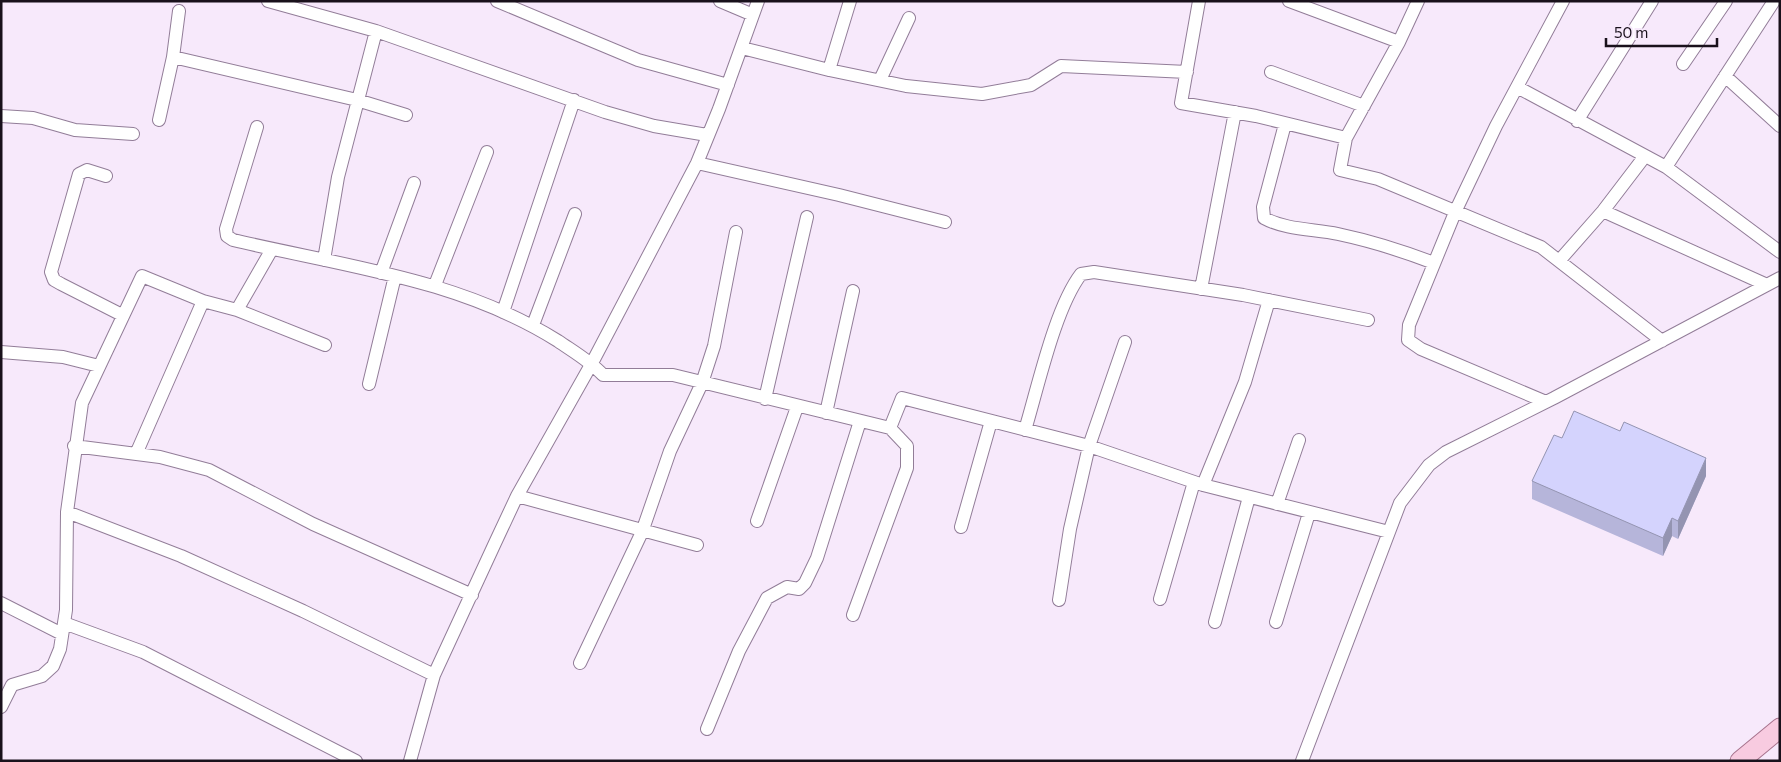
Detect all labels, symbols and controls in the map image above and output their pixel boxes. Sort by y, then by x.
scale bar [1606,15,1717,47]
text: 50 m [1614,23,1648,41]

